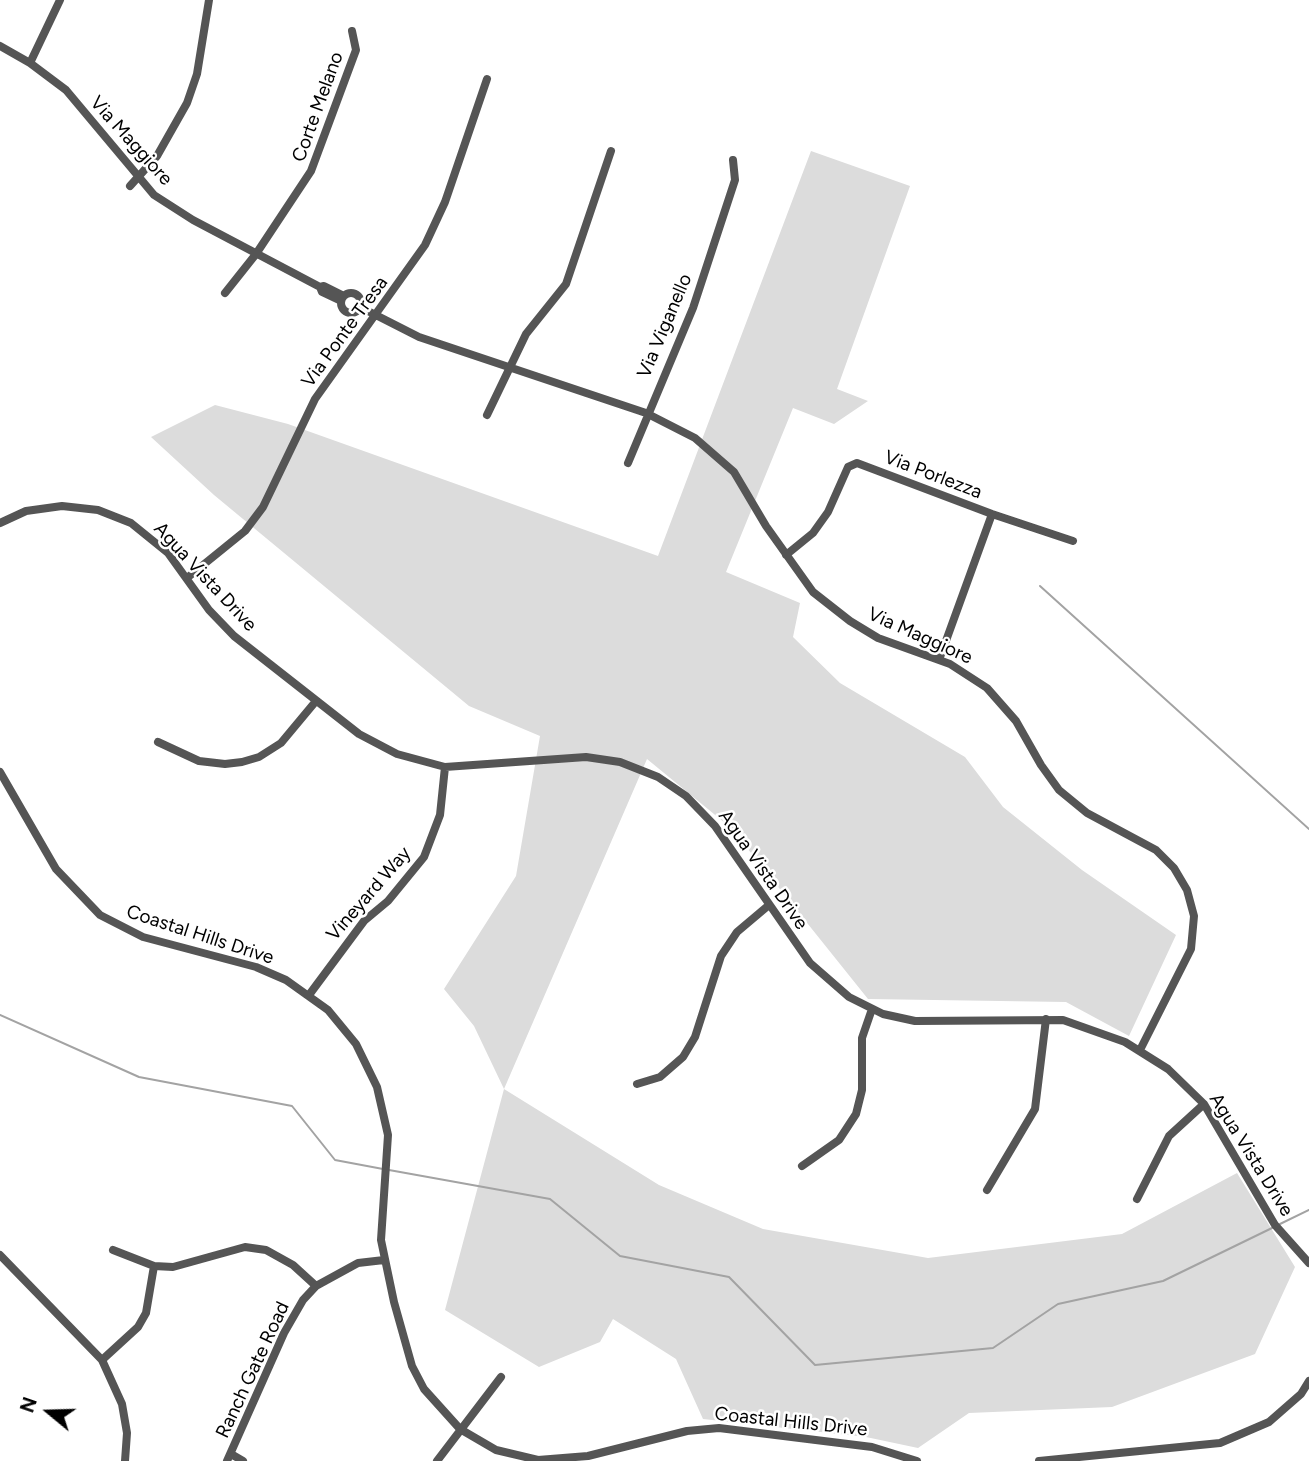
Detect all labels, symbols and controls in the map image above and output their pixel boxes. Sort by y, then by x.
street label: Corte Melano [288,49,348,165]
street label: Via Maggiore [85,92,177,190]
street label: Via Viganello [633,271,697,381]
street label: Via Ponte Tresa [297,272,393,392]
street label: Via Porlezza [881,446,985,504]
street label: Agua Vista Drive [149,518,261,636]
street label: Via Maggiore [864,603,976,669]
street label: Agua Vista Drive [713,806,813,934]
street label: Vineyard Way [322,842,416,946]
street label: Coastal Hills Drive [123,900,277,970]
street label: Agua Vista Drive [1204,1089,1298,1221]
street label: Ranch Gate Road [211,1298,295,1442]
north arrow [14,1377,84,1447]
text: N [15,1394,42,1416]
street label: Coastal Hills Drive [713,1403,869,1441]

